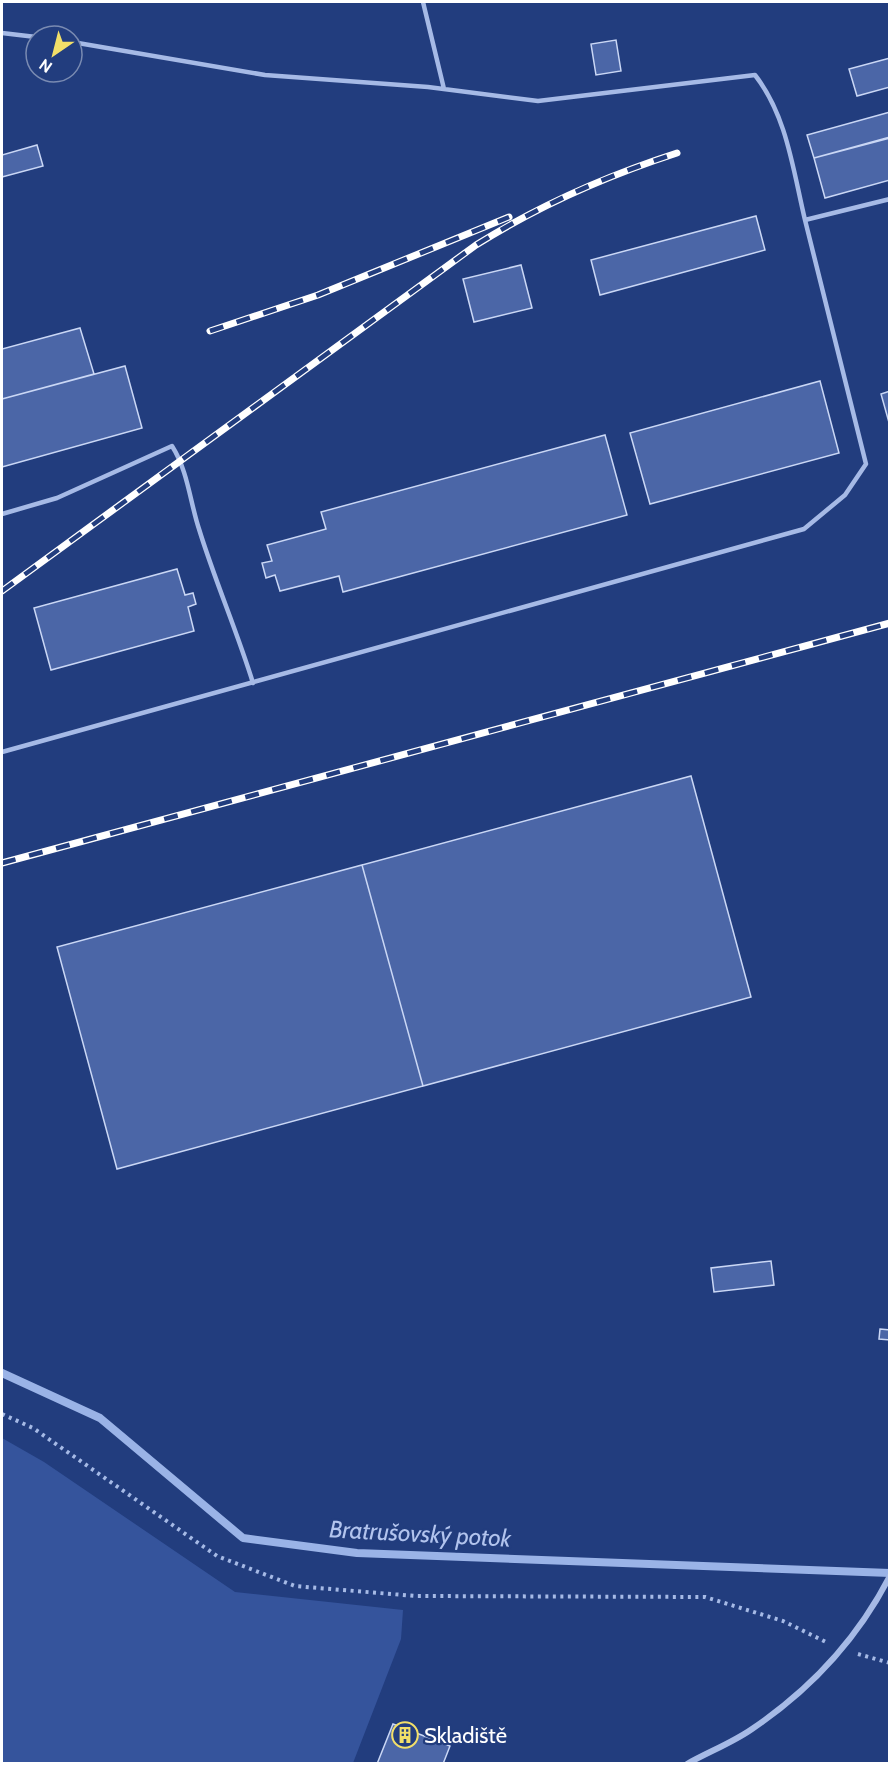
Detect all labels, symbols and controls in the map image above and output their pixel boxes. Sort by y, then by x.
north arrow [24,24,84,84]
text: N [36,55,56,77]
water label: Bratrušovský potok [328,1514,512,1553]
building icon: Skladiště [390,1720,420,1750]
place label: Skladiště [424,1722,507,1749]

